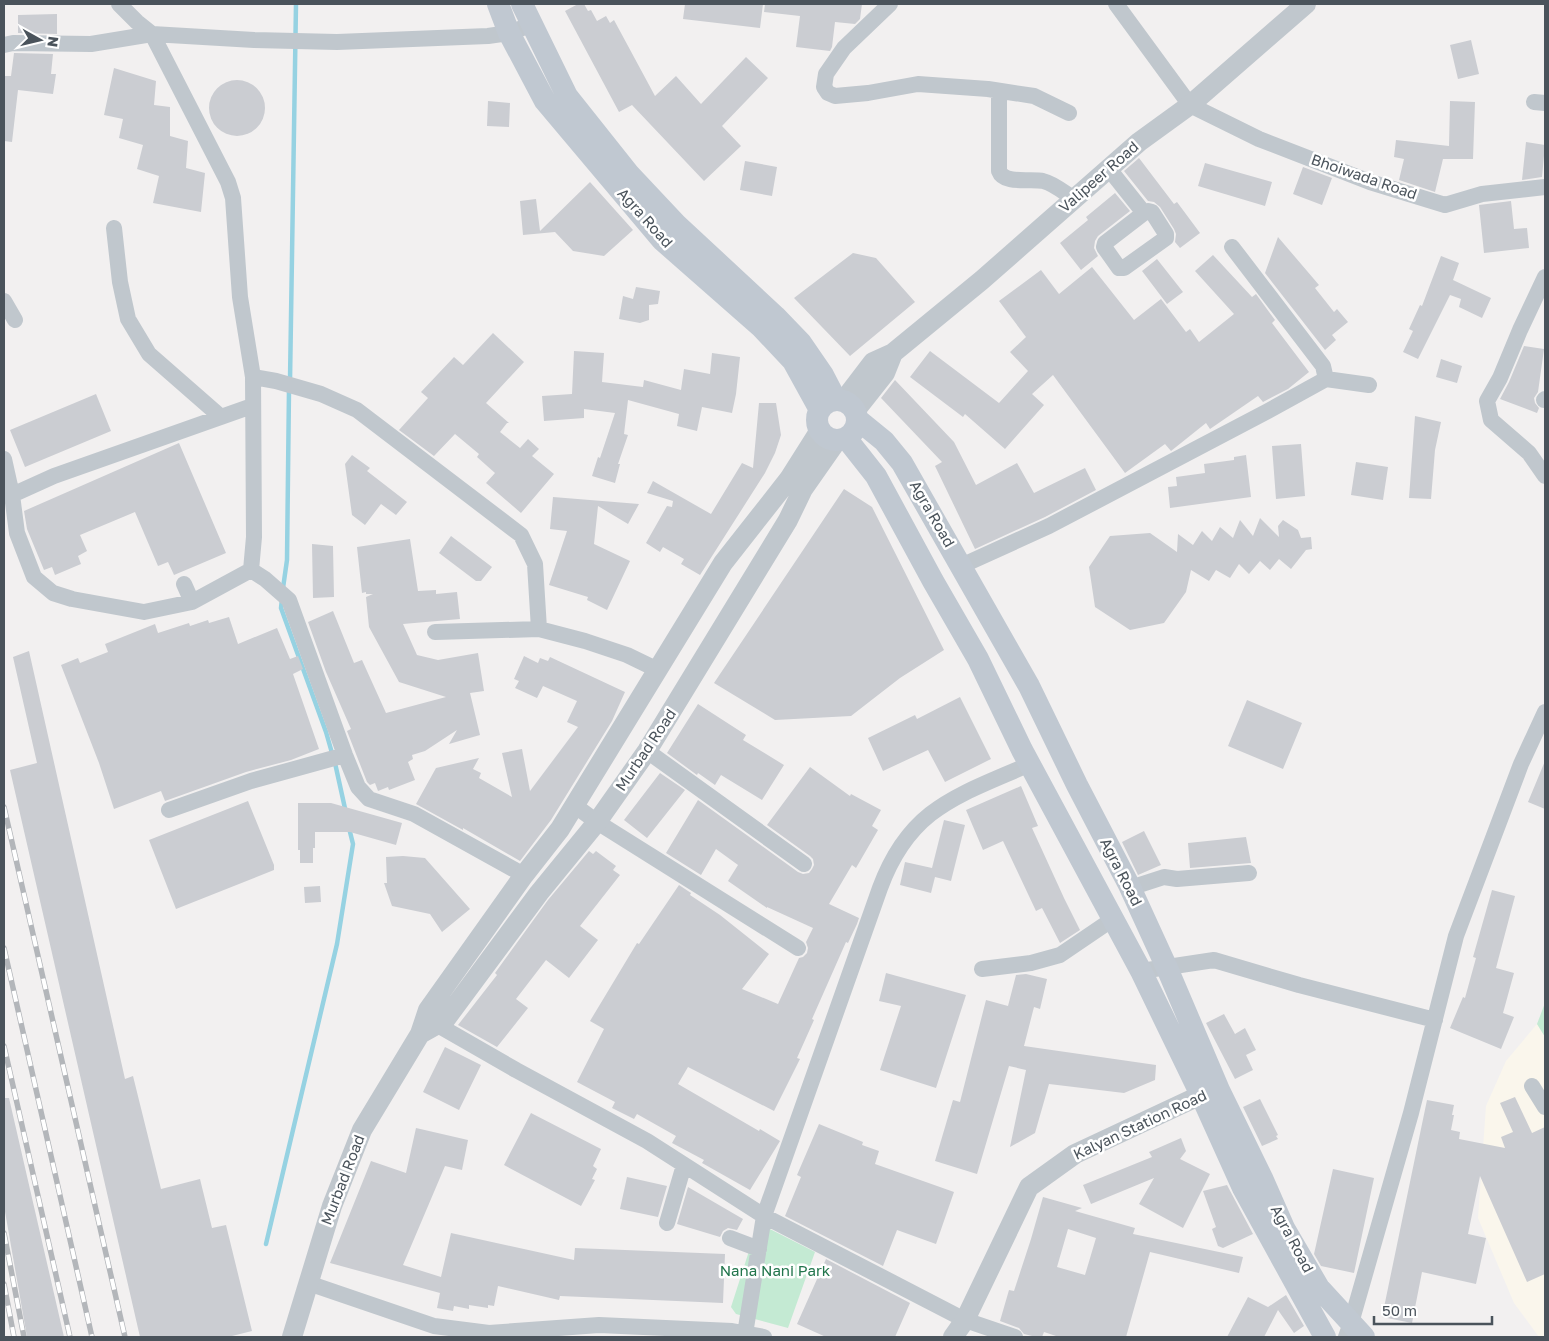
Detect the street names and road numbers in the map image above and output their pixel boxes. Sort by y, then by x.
street label: Valipeer Road [1055,137,1142,216]
street label: Bhoiwada Road [1309,150,1420,203]
street label: Agra Road [614,184,677,251]
street label: Agra Road [907,477,959,550]
street label: Murbad Road [611,705,679,794]
street label: Agra Road [1097,835,1147,909]
street label: Kalyan Station Road [1070,1085,1209,1163]
street label: Murbad Road [317,1132,368,1227]
street label: Agra Road [1268,1202,1318,1275]

